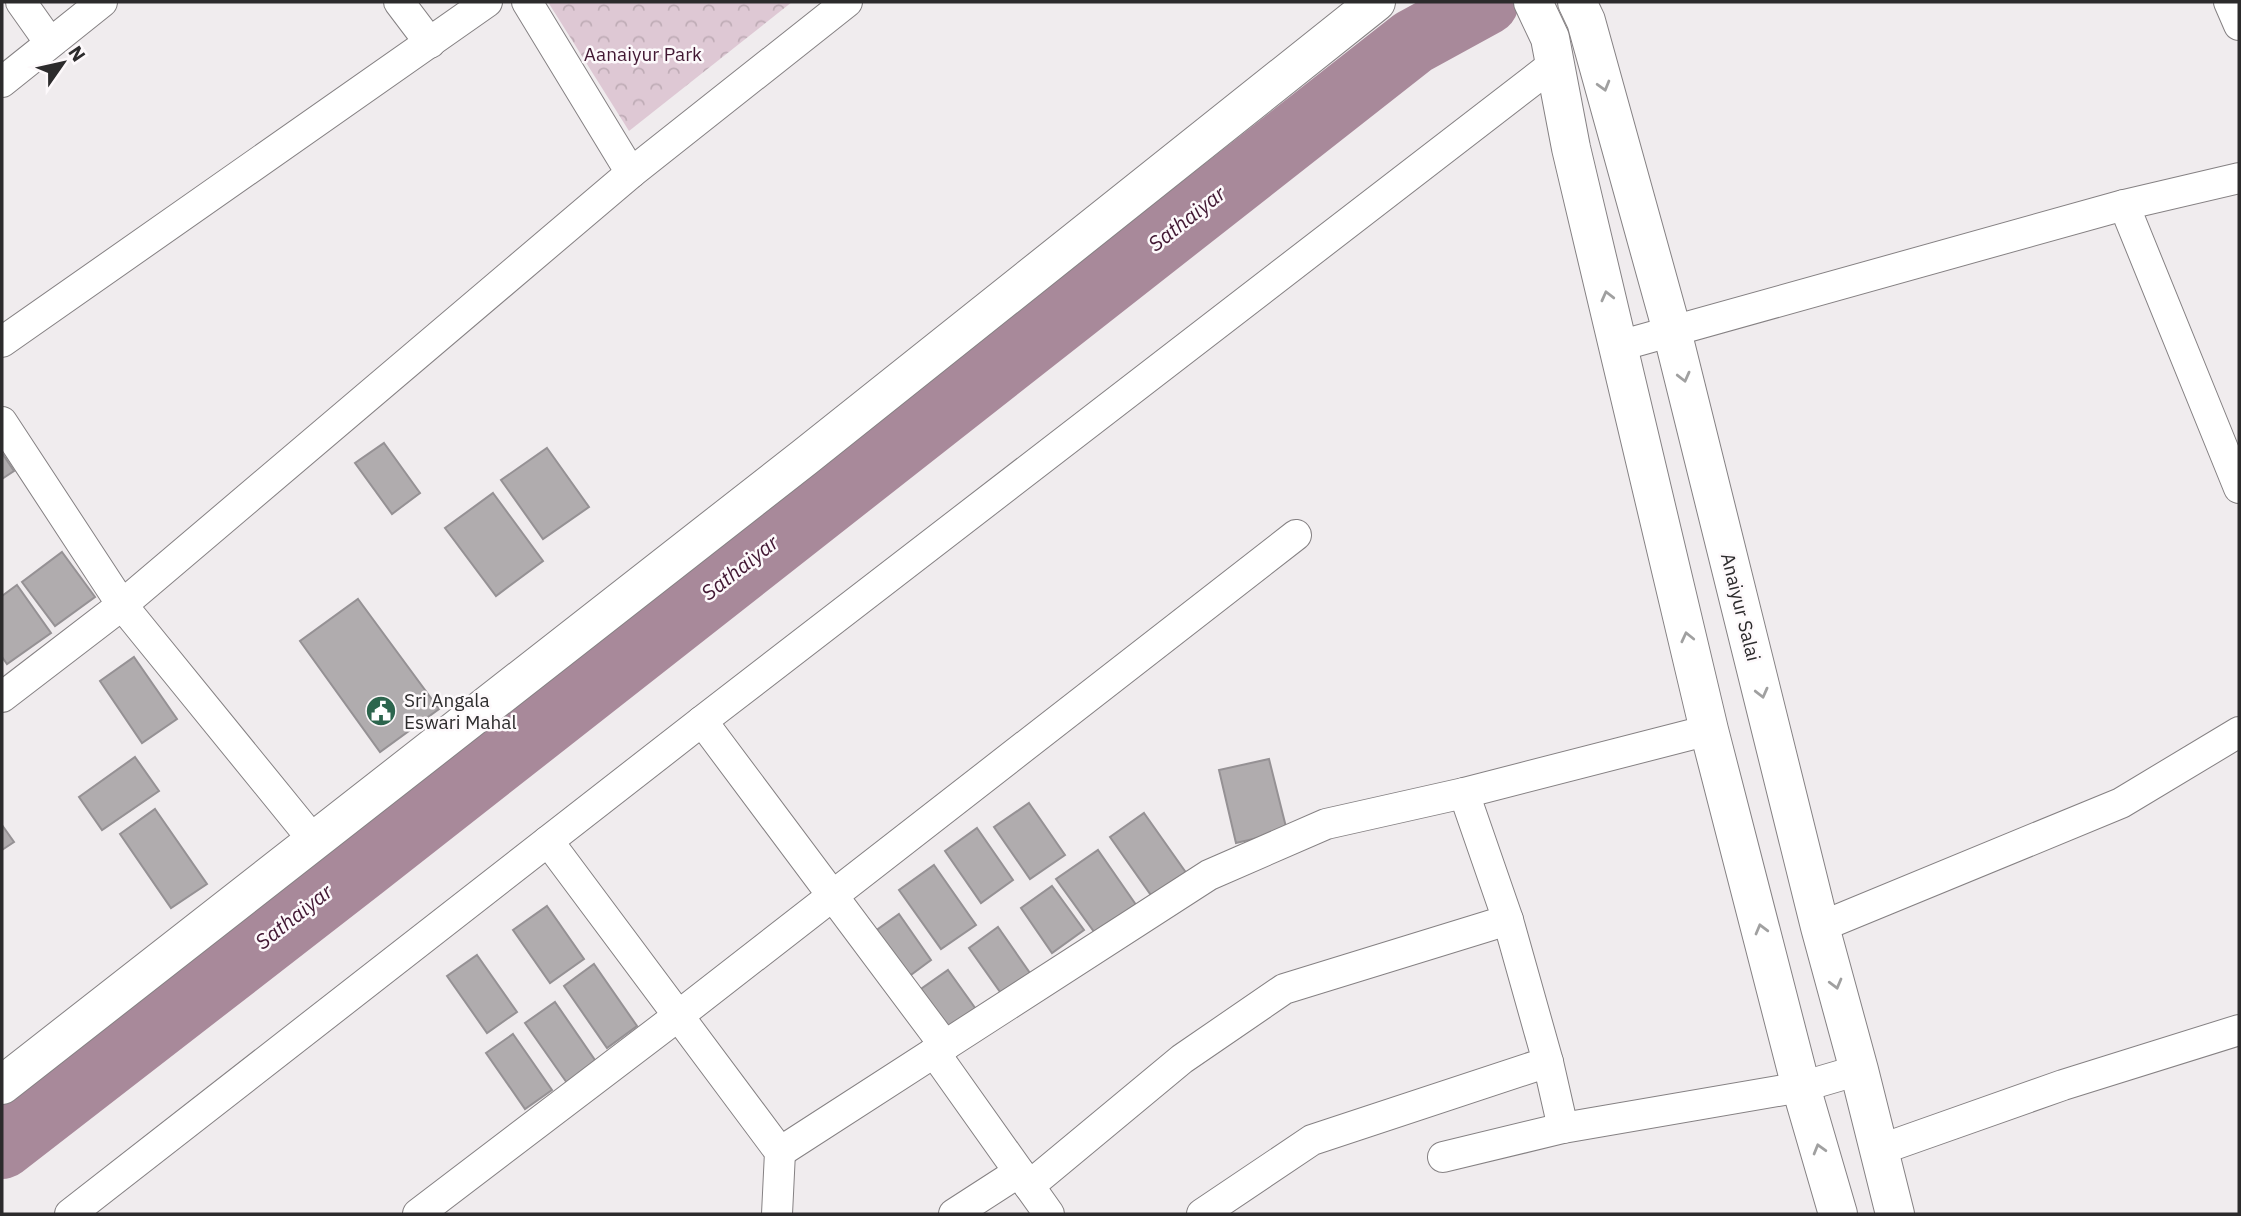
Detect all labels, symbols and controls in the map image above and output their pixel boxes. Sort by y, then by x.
north arrow [28,28,98,98]
text: N [63,41,91,66]
park label: Aanaiyur Park [584,42,702,66]
one-way arrow [1596,80,1610,92]
water label: Sathaiyar [1142,178,1232,257]
one-way arrow [1601,290,1615,302]
one-way arrow [1676,371,1690,383]
water label: Sathaiyar [695,527,785,606]
street label: Anaiyur Salai [1716,550,1766,664]
one-way arrow [1681,631,1695,643]
one-way arrow [1754,686,1768,698]
place label: Sri Angala Eswari Mahal [404,688,517,734]
public building icon: Sri Angala Eswari Mahal [364,694,398,728]
water label: Sathaiyar [249,876,339,955]
one-way arrow [1755,923,1769,935]
one-way arrow [1828,978,1842,990]
one-way arrow [1812,1143,1827,1155]

